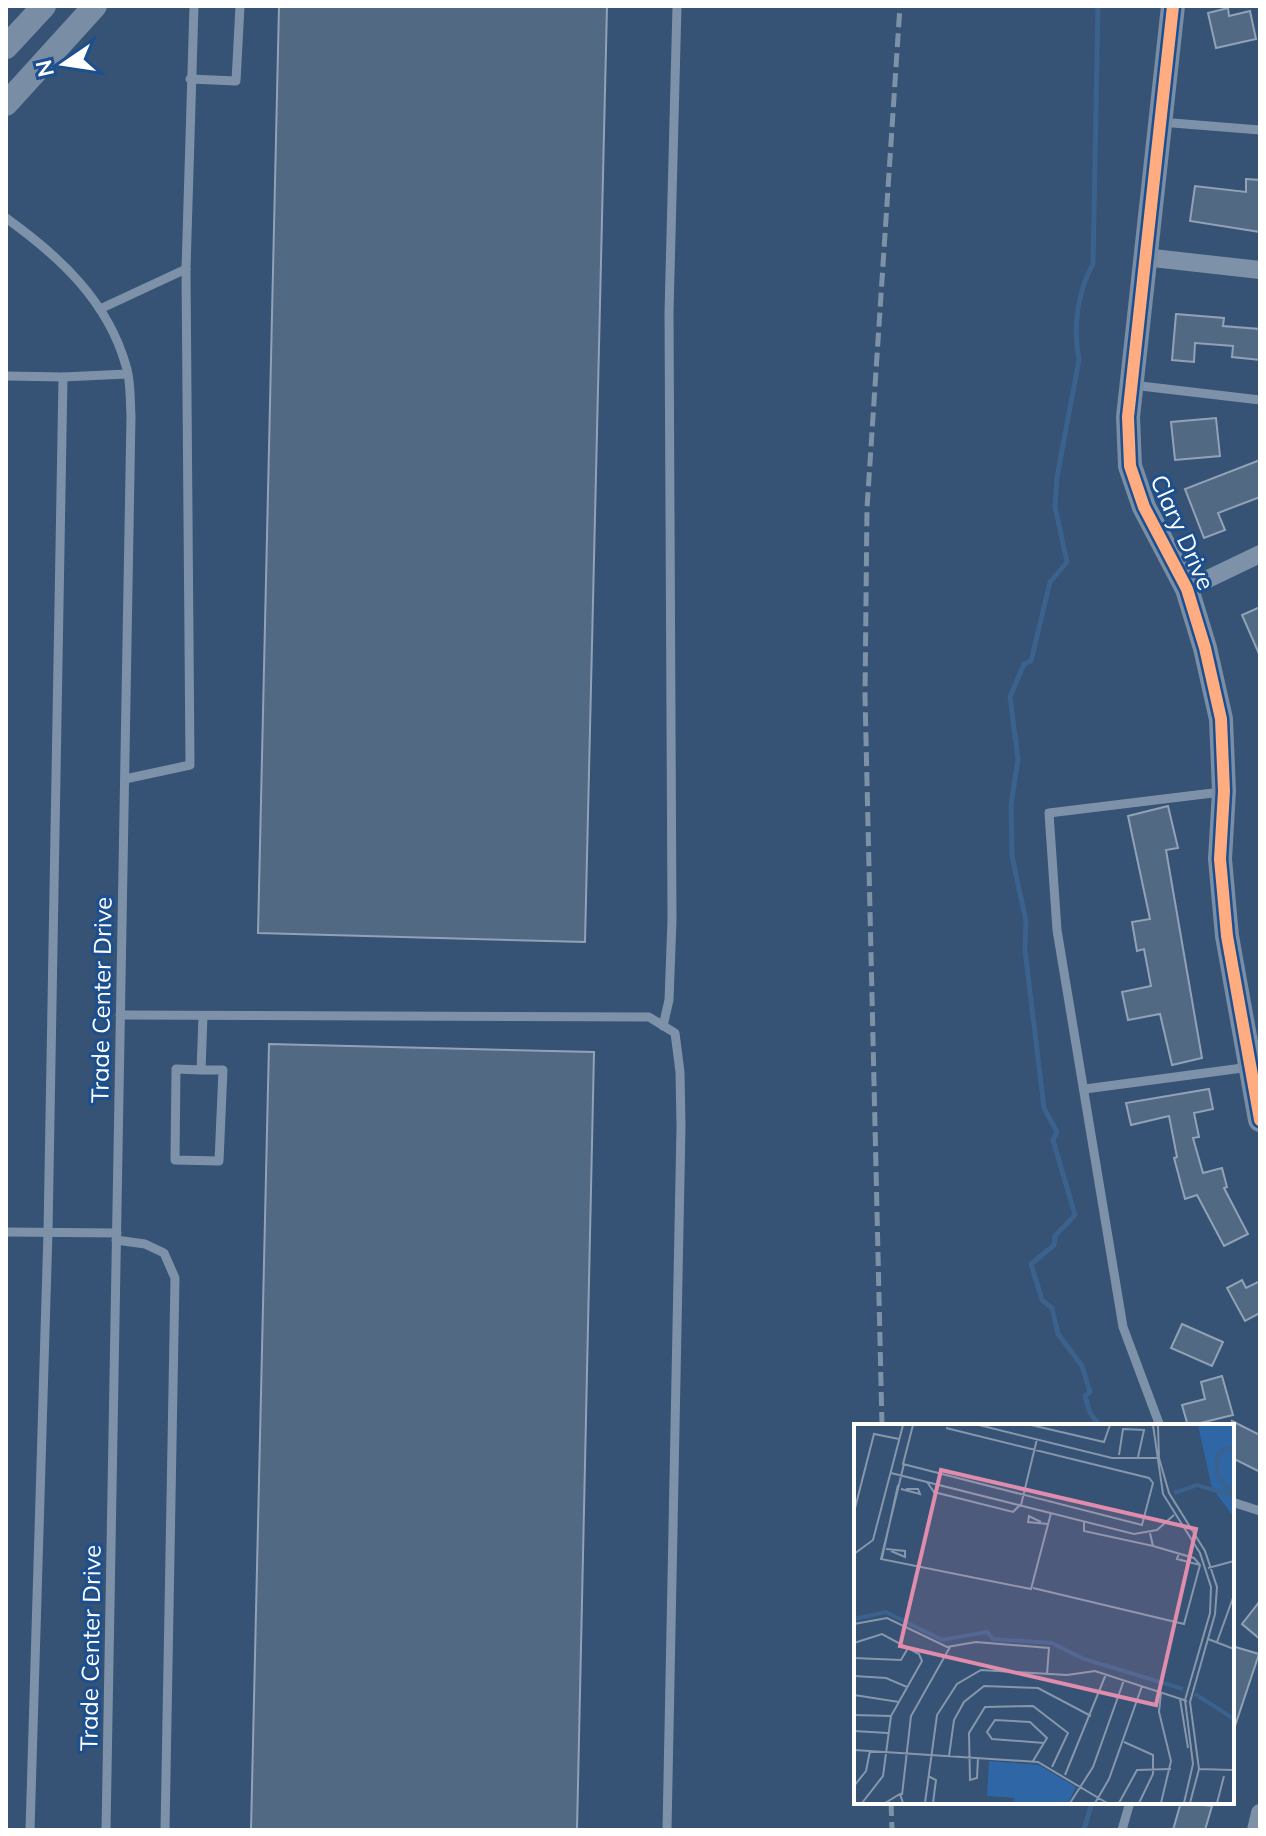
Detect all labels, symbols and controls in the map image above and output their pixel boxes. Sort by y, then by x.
north arrow [24,24,104,104]
text: N [29,57,60,80]
street label: Clary Drive [1144,470,1222,594]
street label: Trade Center Drive [84,897,118,1103]
inset map [854,1424,1234,1804]
street label: Trade Center Drive [73,1545,107,1751]

